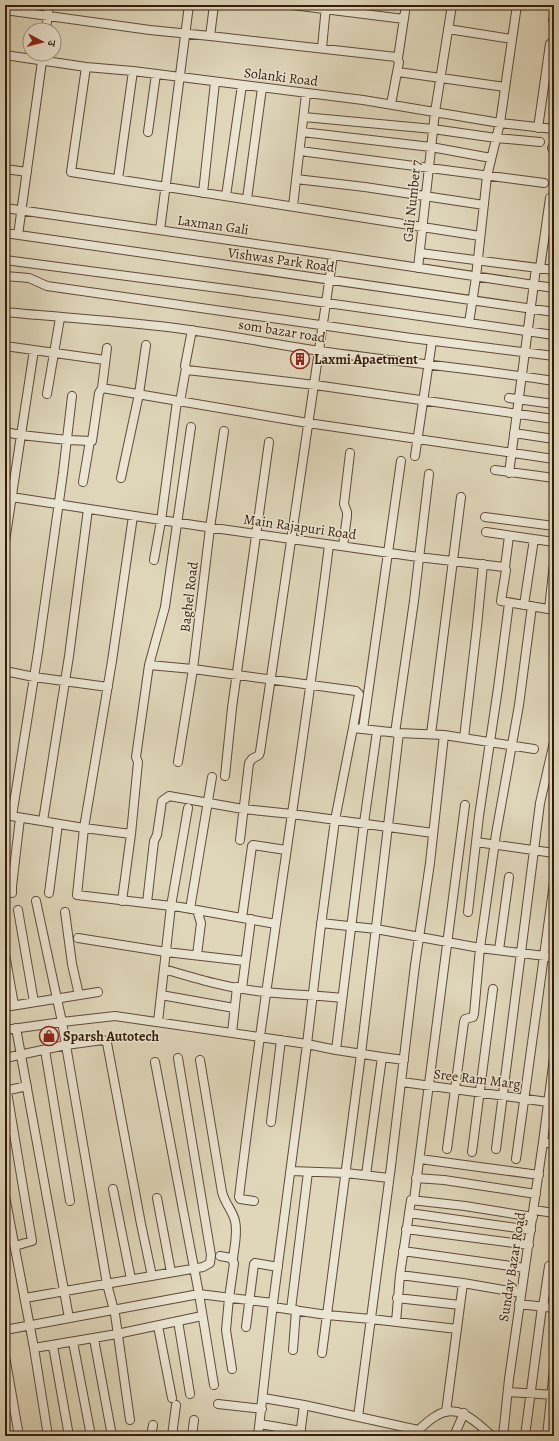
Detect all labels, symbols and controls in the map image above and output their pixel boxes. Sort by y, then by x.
north arrow [22,22,62,62]
text: उ [43,38,59,48]
street label: Solanki Road [243,63,320,91]
street label: Gali Number 7 [398,159,426,243]
street label: Laxman Gali [176,211,250,239]
street label: Vishwas Park Road [225,243,336,277]
street label: som bazar road [237,315,327,347]
building icon: Laxmi Apaetment [289,348,311,370]
place label: Laxmi Apaetment [314,350,418,369]
street label: Main Rajapuri Road [242,510,358,544]
street label: Baghel Road [175,560,203,633]
shop icon: Sparsh Autotech [38,1025,60,1047]
place label: Sparsh Autotech [63,1027,159,1046]
street label: Sree Ram Marg [432,1064,522,1094]
street label: Sunday Bazar Road [494,1210,530,1323]

